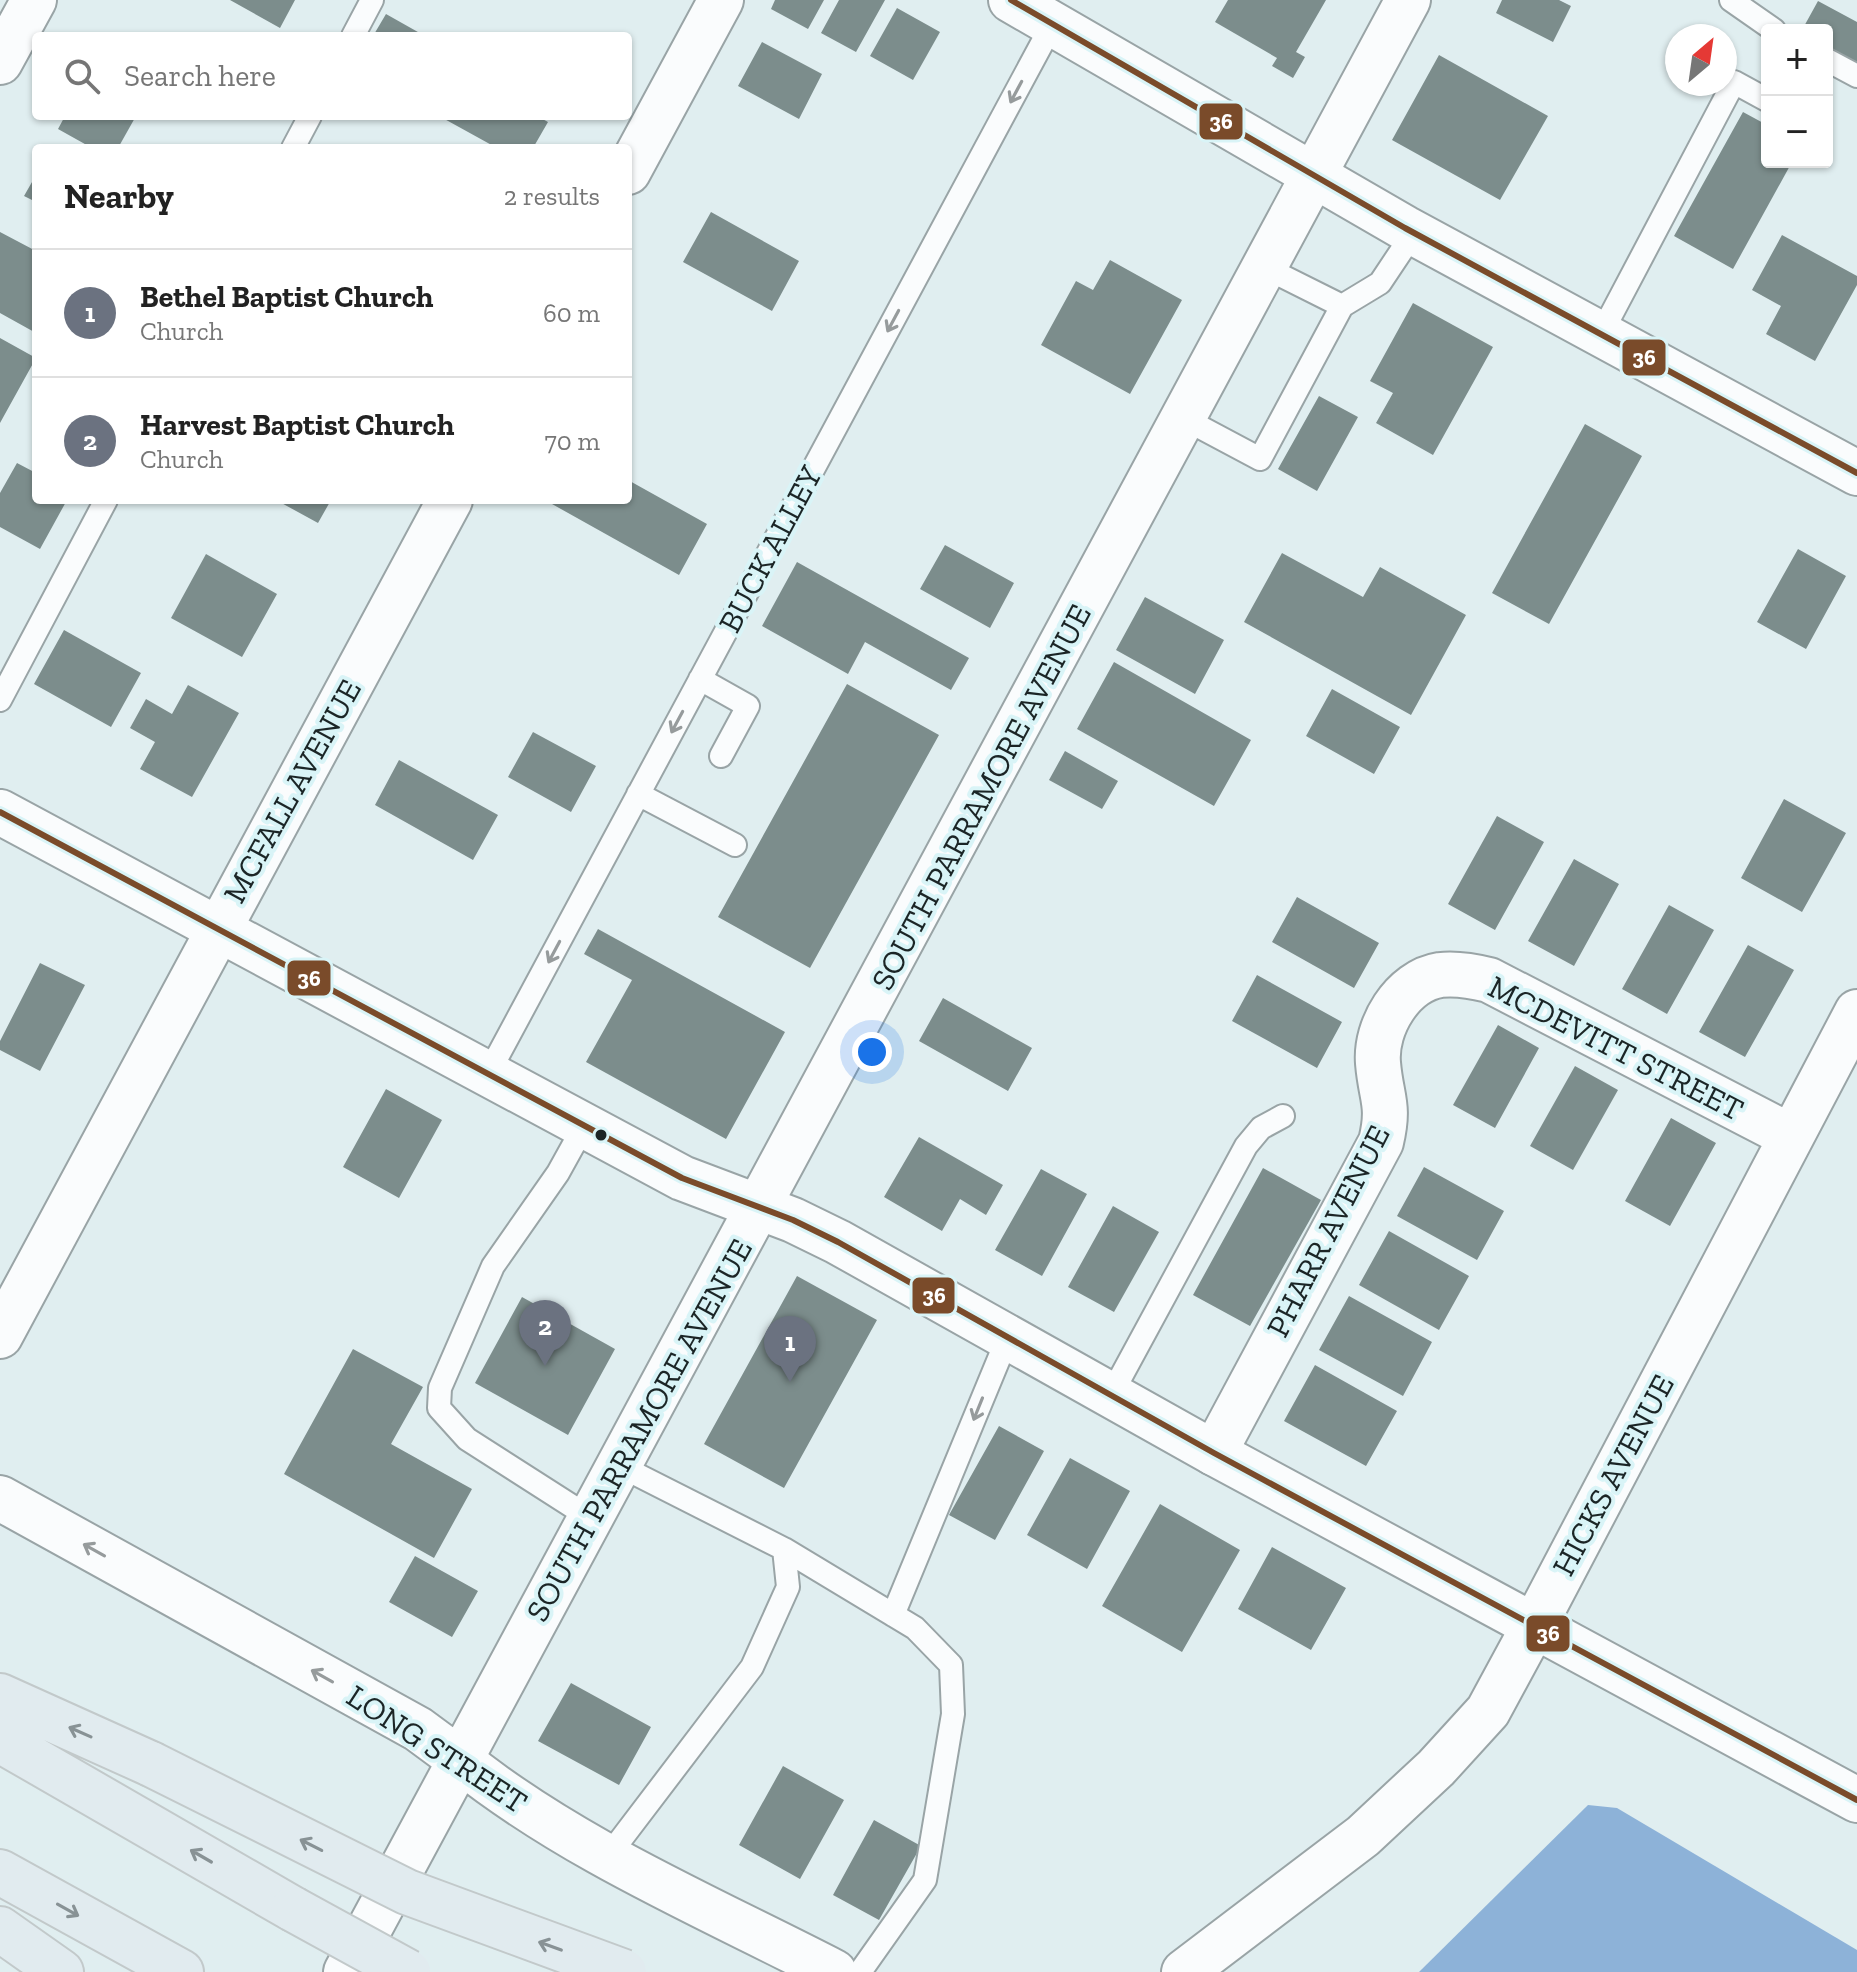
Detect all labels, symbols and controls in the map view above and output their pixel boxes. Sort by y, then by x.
north arrow [1665,24,1737,96]
map controls [1761,24,1833,168]
button: + [1761,24,1833,96]
search box [32,32,632,120]
icon: search [60,54,104,98]
text: Search here [124,58,276,94]
one-way arrow [1008,79,1023,103]
button: − [1761,96,1833,168]
line badge: 36 [1198,102,1244,141]
text: 36 [1209,108,1233,135]
text: Nearby [64,176,174,217]
text: 2 results [504,180,600,212]
text: Bethel Baptist Church [140,279,433,315]
text: 1 [85,297,95,329]
text: 60 m [543,297,600,329]
one-way arrow [885,308,900,332]
text: Church [140,315,223,347]
line badge: 36 [1621,338,1667,377]
text: 36 [1632,344,1656,371]
text: Harvest Baptist Church [140,407,454,443]
text: 2 [83,425,97,457]
text: 70 m [544,425,600,457]
text: Church [140,443,223,475]
street label: BUCK ALLEY [710,459,830,639]
street label: SOUTH PARRAMORE AVENUE [863,598,1099,996]
street label: MCFALL AVENUE [215,673,369,909]
one-way arrow [669,710,684,734]
one-way arrow [546,939,561,963]
line badge: 36 [286,959,332,997]
text: 36 [297,965,321,992]
street label: MCDEVITT STREET [1482,967,1750,1129]
your location [852,1032,892,1072]
street label: PHARR AVENUE [1258,1119,1398,1343]
unlabelled marker [593,1127,609,1143]
street label: SOUTH PARRAMORE AVENUE [518,1232,760,1628]
line badge: 36 [911,1276,956,1315]
text: 36 [922,1282,946,1309]
pin: 2 [519,1300,571,1366]
pin: 1 [764,1316,816,1382]
street label: HICKS AVENUE [1544,1368,1682,1582]
one-way arrow [970,1396,985,1421]
one-way arrow [83,1542,107,1557]
line badge: 36 [1525,1614,1571,1653]
text: 36 [1536,1620,1560,1647]
one-way arrow [311,1667,334,1683]
street label: LONG STREET [340,1677,534,1821]
one-way arrow [69,1724,93,1739]
one-way arrow [299,1837,323,1853]
one-way arrow [190,1848,213,1864]
one-way arrow [56,1903,80,1918]
one-way arrow [538,1937,563,1952]

